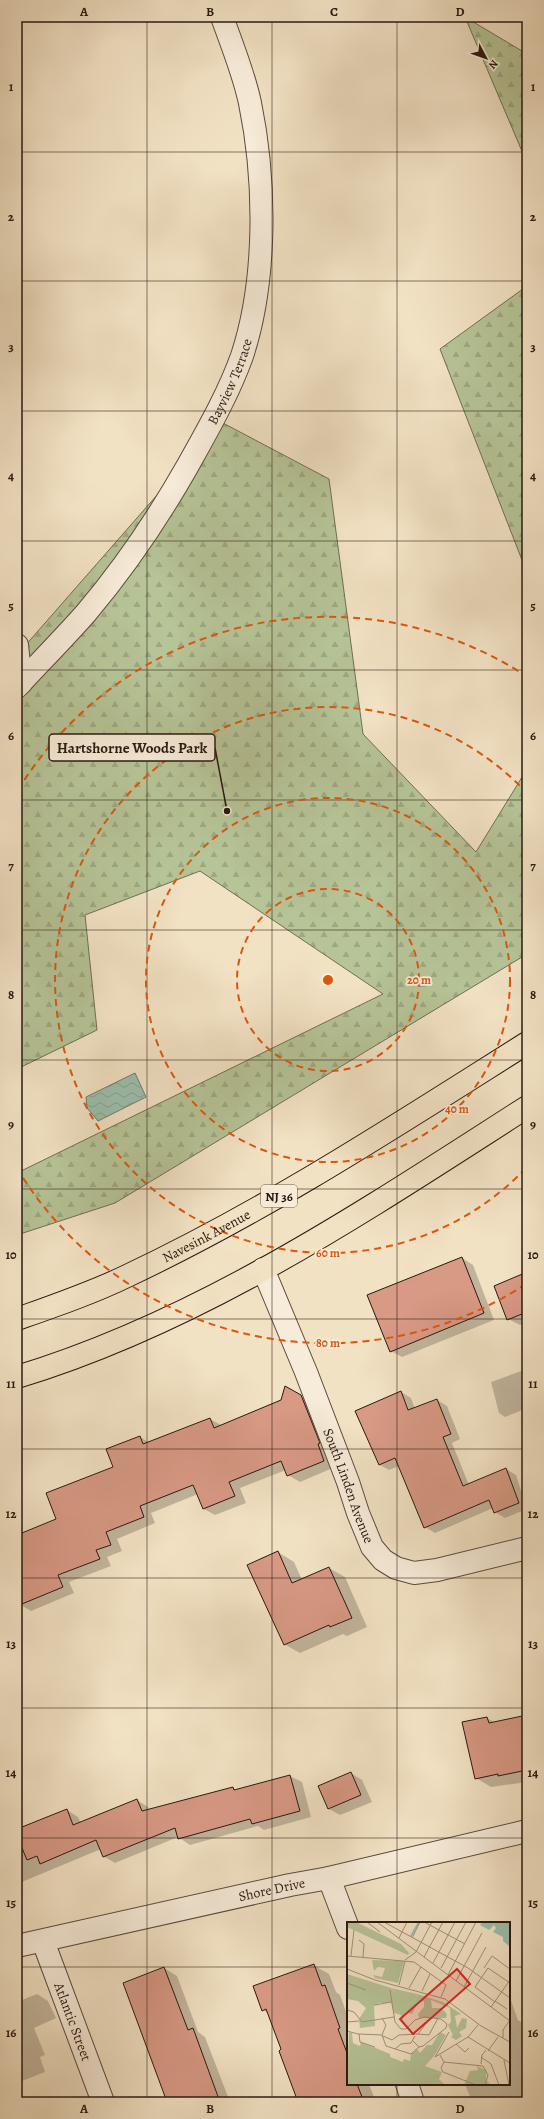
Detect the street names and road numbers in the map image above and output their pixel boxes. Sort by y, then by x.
street label: Bayview Terrace [203,336,256,428]
road number: NJ 36 [261,1185,297,1207]
street label: Navesink Avenue [159,1205,254,1267]
street label: South Linden Avenue [319,1425,379,1546]
street label: Shore Drive [237,1873,306,1906]
street label: Atlantic Street [49,1979,96,2064]

